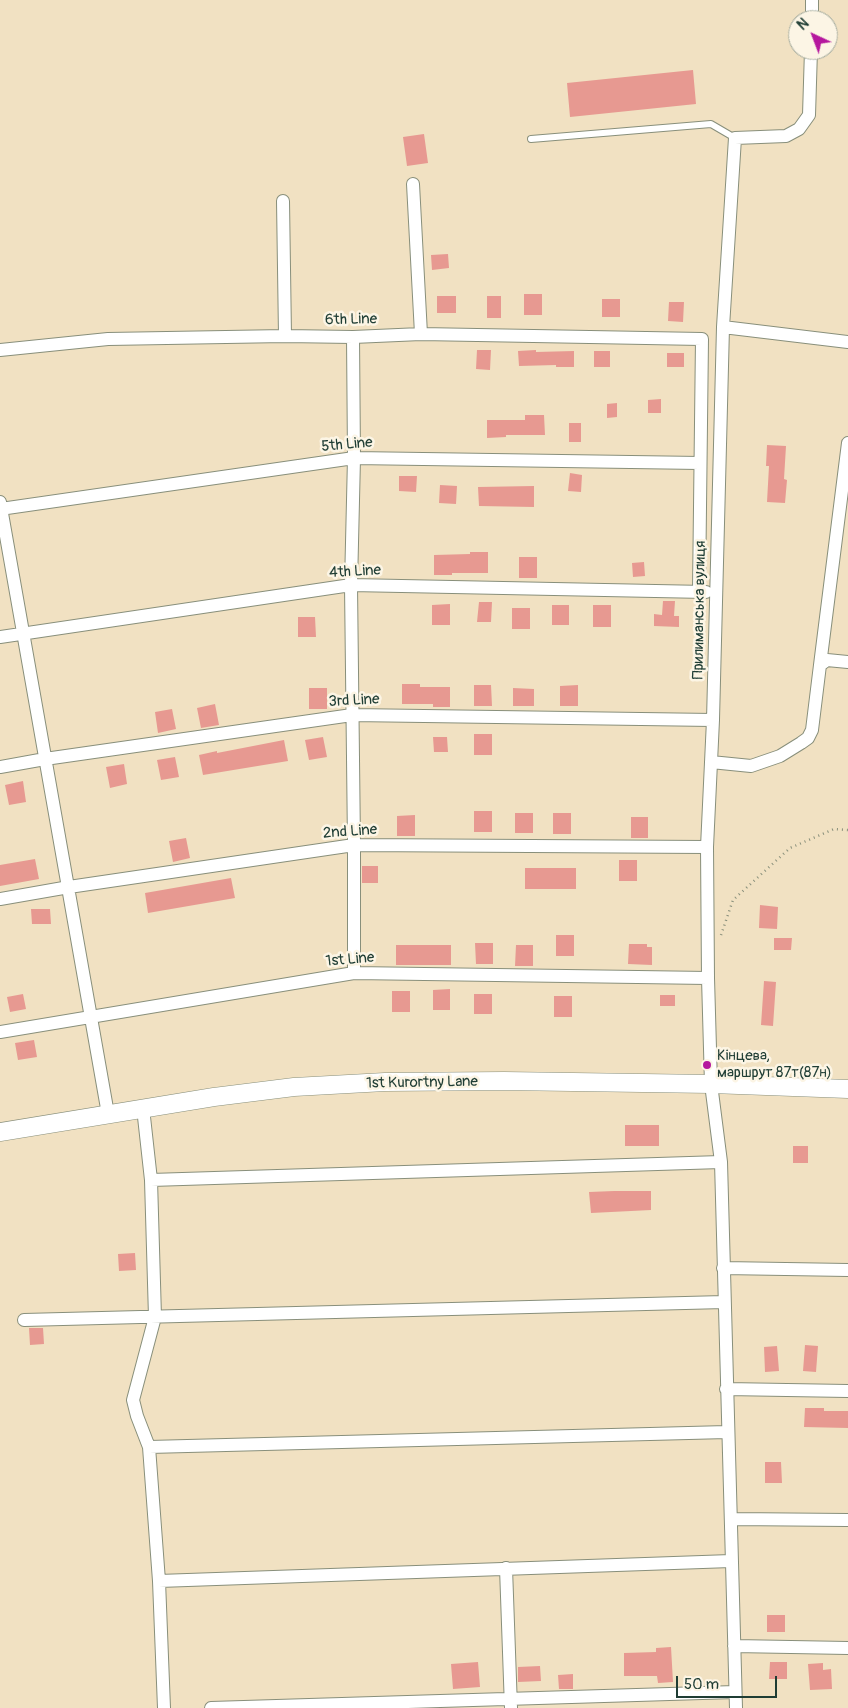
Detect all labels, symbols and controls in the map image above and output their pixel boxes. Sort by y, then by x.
north arrow [788,10,838,60]
text: N [794,15,812,34]
street label: 6th Line [325,311,377,329]
street label: 5th Line [321,434,373,456]
street label: Прилиманська вулиця [690,540,710,680]
street label: 4th Line [329,562,381,582]
street label: 3rd Line [328,691,380,711]
street label: 2nd Line [322,821,378,843]
street label: 1st Line [325,949,375,971]
place label: Кінцева, маршрут 87т(87н) [717,1047,832,1082]
marker: Кінцева, маршрут 87т(87н) [701,1059,713,1071]
street label: 1st Kurortny Lane [366,1073,478,1093]
scale bar [678,1666,779,1698]
text: 50 m [684,1675,719,1694]

